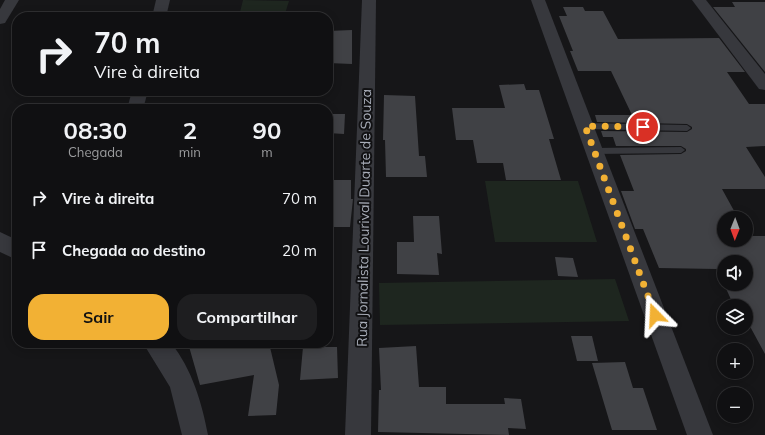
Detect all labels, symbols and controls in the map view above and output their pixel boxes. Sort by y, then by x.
text: 70 m [94,25,160,60]
icon: right [28,28,80,80]
text: Vire à direita [94,60,200,83]
street label: Rua Jornalista Lourival Duarte de Souza [353,89,375,347]
pin [626,110,660,144]
text: 08:30 [64,115,127,145]
text: 2 [183,115,197,145]
text: 90 [253,115,281,145]
icon: arrive [632,116,654,138]
text: Chegada [68,144,123,160]
text: min [179,144,201,160]
text: m [261,144,273,160]
icon: right [28,187,50,209]
text: Vire à direita [62,189,154,208]
text: 70 m [282,189,317,208]
north arrow [717,211,753,247]
map controls [717,211,753,423]
icon: arrive [28,239,50,261]
text: Chegada ao destino [62,241,206,260]
text: 20 m [282,241,317,260]
button: sound [717,255,753,291]
button: Sair [28,294,169,340]
button: Compartilhar [177,294,317,340]
position arrow [634,294,676,336]
button: layers [717,299,753,335]
button: + [717,343,753,379]
button: − [717,387,753,423]

